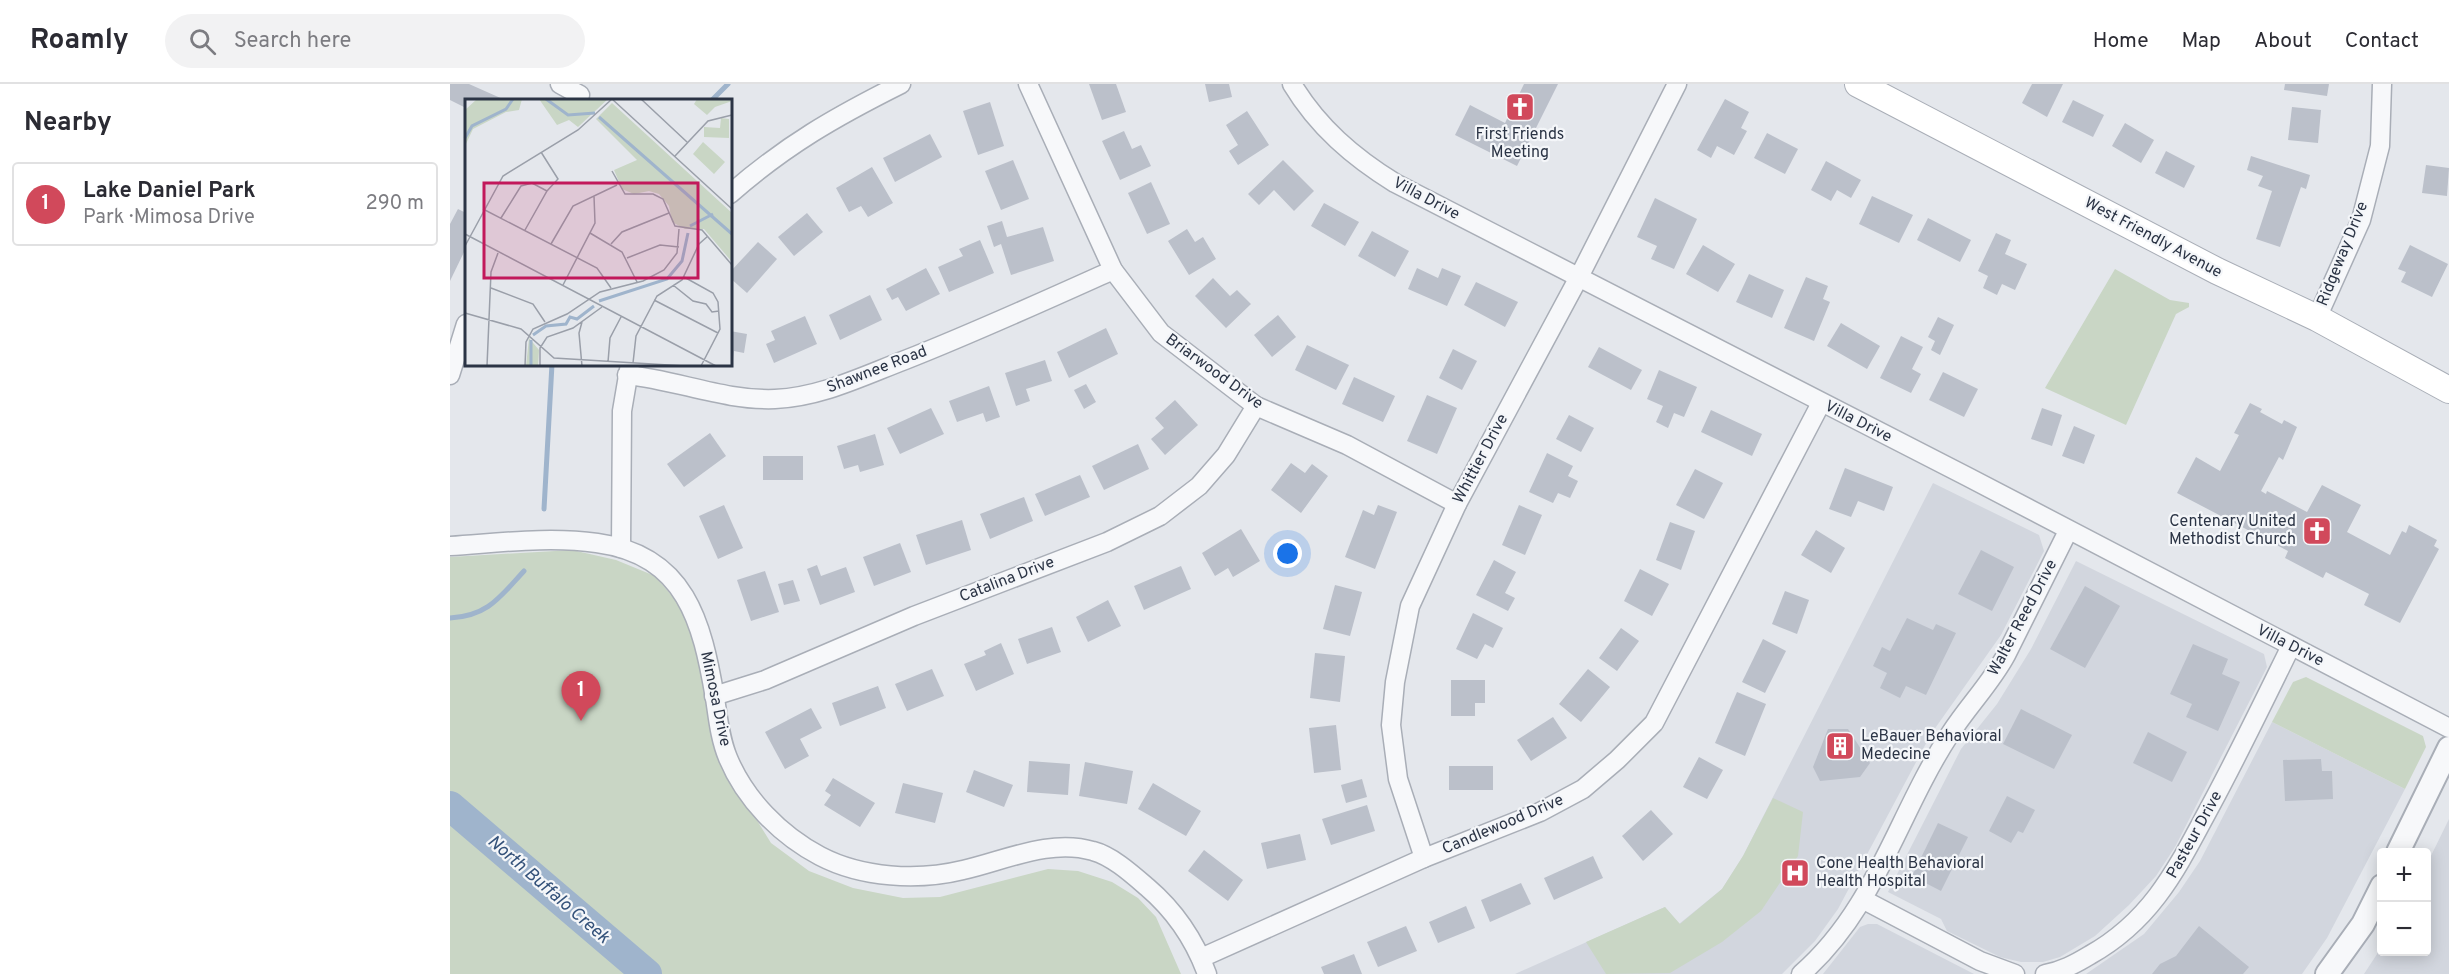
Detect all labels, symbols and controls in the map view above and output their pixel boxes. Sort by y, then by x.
search box [165,14,585,68]
text: Roamly [30,23,129,59]
icon: search [186,25,219,58]
text: Search here [234,28,351,55]
text: Home [2093,28,2149,55]
text: Map [2182,28,2221,55]
text: About [2254,28,2312,55]
text: Contact [2345,28,2419,55]
church icon: First Friends Meeting [1504,91,1536,123]
inset map [465,99,732,366]
text: Nearby [24,107,112,140]
place label: First Friends Meeting [1476,125,1564,163]
street label: Villa Drive [1389,173,1463,225]
text: Lake Daniel Park [83,178,256,205]
text: 1 [42,191,50,217]
text: 290 m [366,191,424,217]
street label: West Friendly Avenue [2081,193,2225,283]
street label: Ridgeway Drive [2313,199,2373,309]
text: Park · Mimosa Drive [83,205,255,231]
street label: Briarwood Drive [1161,330,1267,414]
street label: Shawnee Road [824,342,930,398]
street label: Villa Drive [1821,397,1895,447]
street label: Whittier Drive [1449,411,1513,507]
place label: Centenary United Methodist Church [2169,512,2296,550]
church icon: Centenary United Methodist Church [2301,515,2333,547]
your location [1273,539,1302,568]
street label: Catalina Drive [957,553,1057,607]
street label: Walter Reed Drive [1984,556,2062,680]
street label: Villa Drive [2253,621,2327,671]
street label: Mimosa Drive [695,650,735,748]
pin: 1 [562,672,600,721]
place label: LeBauer Behavioral Medecine [1861,727,2002,765]
building icon: LeBauer Behavioral Medecine [1824,730,1856,762]
street label: Pasteur Drive [2163,788,2227,882]
street label: Candlewood Drive [1439,790,1567,860]
water label: North Buffalo Creek [482,831,614,950]
map controls [2377,848,2431,956]
button: + [2377,848,2431,902]
place label: Cone Health Behavioral Health Hospital [1816,854,1984,892]
hospital icon: Cone Health Behavioral Health Hospital [1779,857,1811,889]
button: − [2377,902,2431,956]

